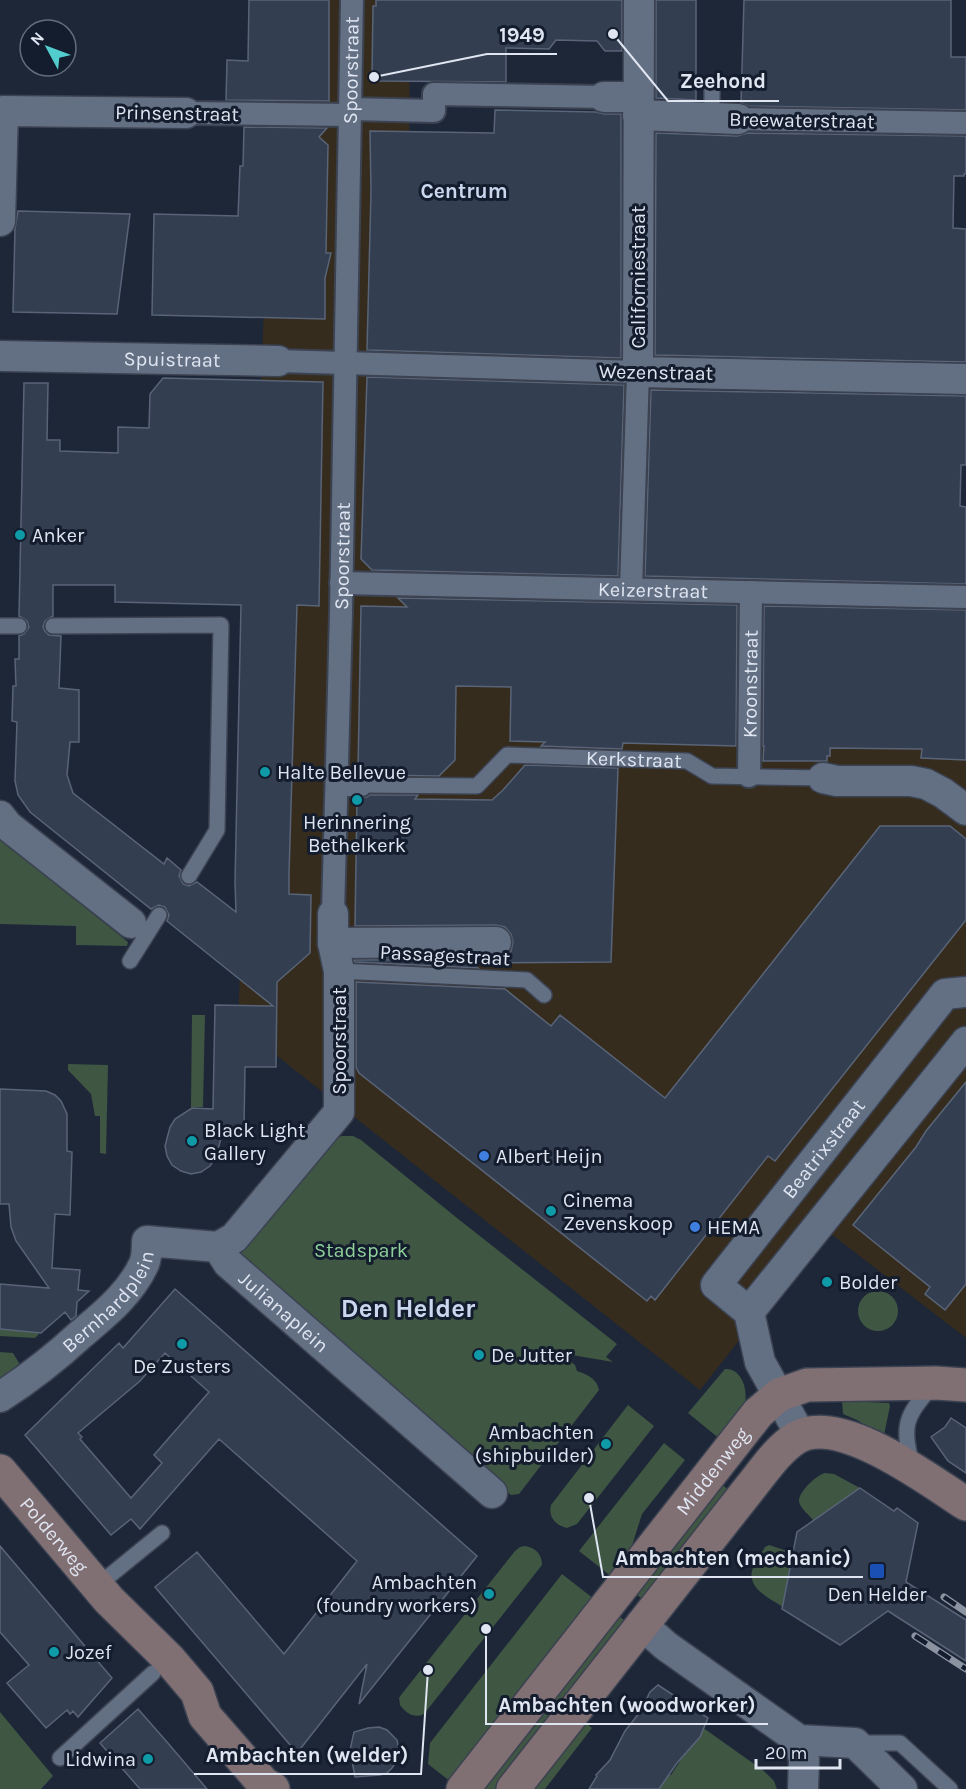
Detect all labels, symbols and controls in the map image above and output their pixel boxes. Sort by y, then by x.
callout: 1949 [487,15,557,54]
street label: Spoorstraat [339,16,364,124]
north arrow [18,18,78,78]
text: 1949 [499,23,545,47]
text: N [26,28,48,49]
callout: Zeehond [668,62,779,101]
text: Zeehond [680,69,766,93]
street label: Prinsenstraat [115,101,240,126]
street label: Breewaterstraat [729,108,875,133]
district label: Centrum [420,179,508,203]
street label: Californiestraat [627,205,650,348]
street label: Spuistraat [123,347,221,372]
street label: Wezenstraat [599,360,714,385]
street label: Spoorstraat [330,502,355,610]
place label: Anker [32,524,85,547]
marker: Anker [13,528,27,542]
street label: Keizerstraat [598,578,709,603]
street label: Kroonstraat [738,629,763,738]
street label: Kerkstraat [586,747,682,773]
place label: Halte Bellevue [277,761,406,784]
marker: Halte Bellevue [258,765,272,779]
marker: Herinnering Bethelkerk [350,793,364,807]
place label: Herinnering Bethelkerk [303,811,411,857]
street label: Passagestraat [379,941,511,970]
street label: Spoorstraat [328,987,351,1095]
street label: Beatrixstraat [778,1094,870,1203]
place label: Black Light Gallery [204,1119,306,1165]
marker: Black Light Gallery [185,1134,199,1148]
place label: Albert Heijn [496,1145,603,1168]
marker: Albert Heijn [477,1149,491,1163]
place label: Cinema Zevenskoop [563,1189,673,1235]
marker: Cinema Zevenskoop [544,1204,558,1218]
place label: HEMA [707,1216,760,1239]
marker: HEMA [688,1220,702,1234]
park label: Stadspark [314,1239,408,1262]
street label: Bernhardplein [58,1249,159,1358]
street label: Julianaplein [234,1267,333,1357]
place label: Bolder [839,1271,898,1294]
marker: Bolder [820,1275,834,1289]
district label: Den Helder [341,1293,476,1324]
marker: De Zusters [175,1337,189,1351]
place label: De Jutter [491,1344,573,1367]
marker: De Jutter [472,1348,486,1362]
place label: De Zusters [133,1355,231,1378]
place label: Ambachten (shipbuilder) [475,1421,594,1467]
street label: Middenweg [671,1423,754,1520]
marker: Ambachten (shipbuilder) [599,1437,613,1451]
street label: Polderweg [15,1493,93,1578]
callout: Ambachten (mechanic) [603,1538,863,1577]
text: Ambachten (mechanic) [615,1546,851,1570]
marker: Den Helder [868,1562,886,1580]
place label: Ambachten (foundry workers) [316,1571,477,1617]
place label: Den Helder [828,1583,927,1606]
marker: Ambachten (foundry workers) [482,1587,496,1601]
place label: Jozef [66,1641,112,1664]
marker: Jozef [47,1645,61,1659]
callout: Ambachten (woodworker) [486,1685,768,1724]
text: Ambachten (woodworker) [498,1693,756,1717]
scale bar [756,1732,840,1770]
callout: Ambachten (welder) [194,1735,421,1774]
text: 20 m [765,1742,807,1764]
text: Ambachten (welder) [206,1743,408,1767]
place label: Lidwina [65,1748,136,1771]
marker: Lidwina [141,1752,155,1766]

